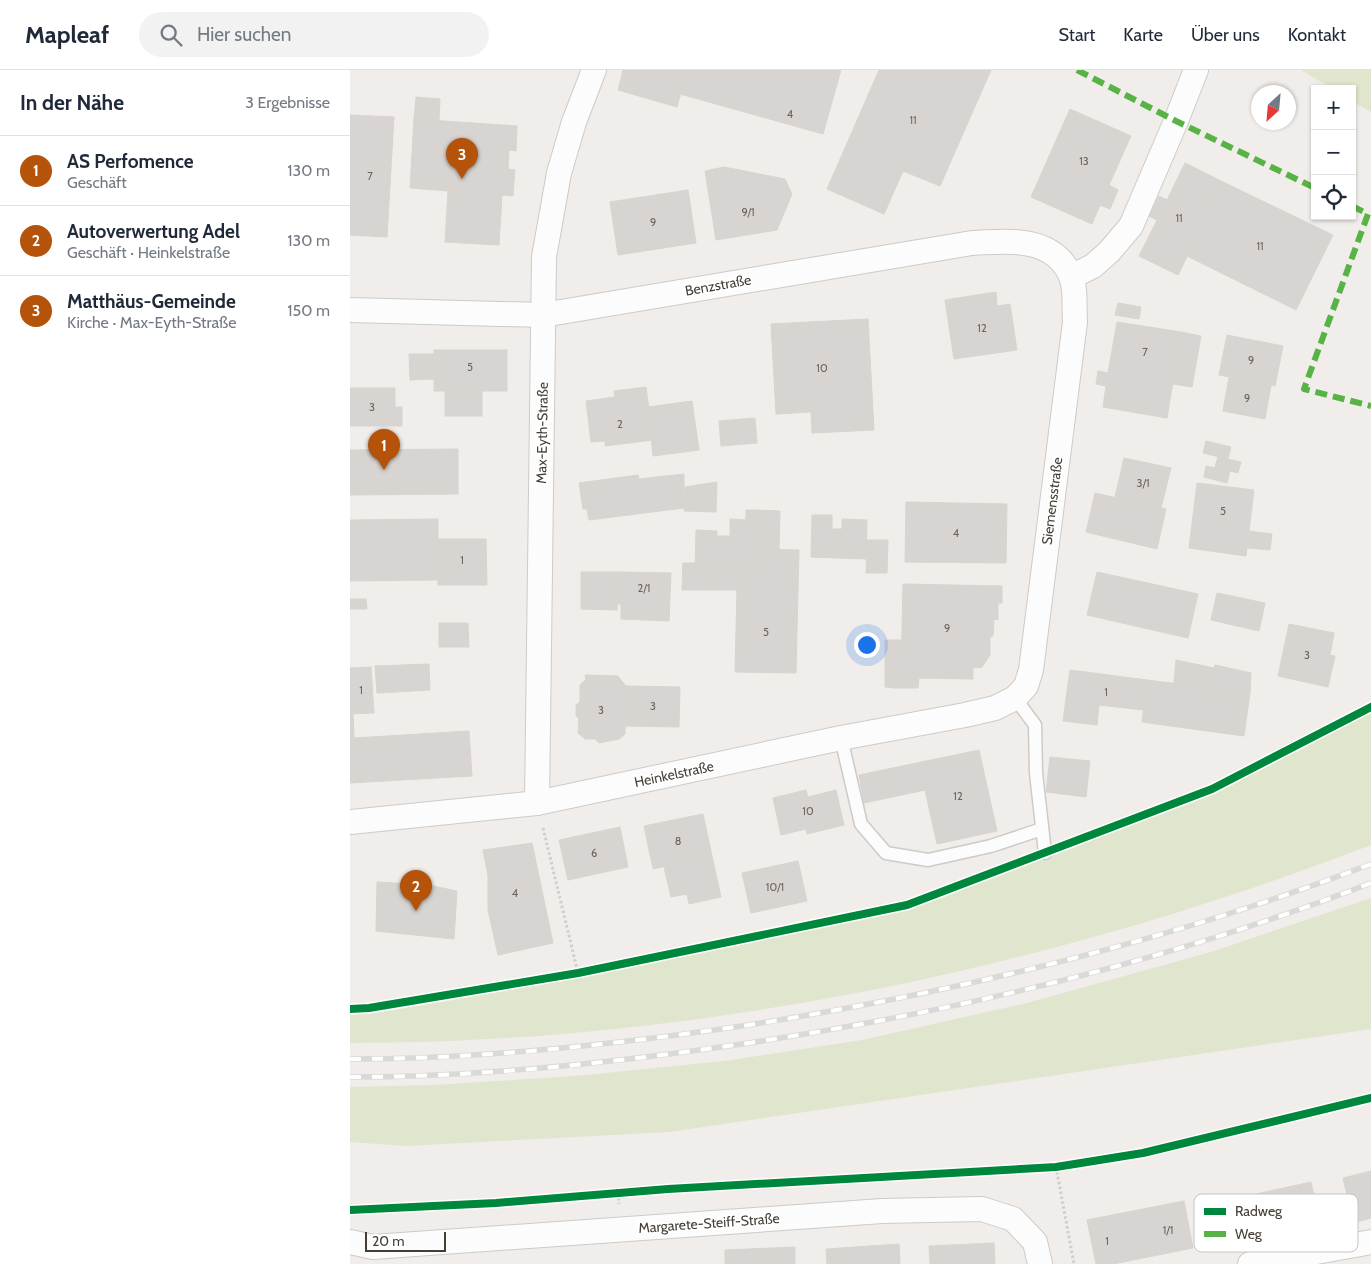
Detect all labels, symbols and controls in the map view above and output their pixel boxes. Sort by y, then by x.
search box [139,12,489,57]
text: Mapleaf [25,20,109,49]
icon: search [157,21,185,49]
text: Hier suchen [197,23,291,46]
text: Start [1059,24,1095,46]
text: Karte [1123,24,1163,46]
text: Über uns [1191,24,1260,46]
text: Kontakt [1288,24,1346,46]
north arrow [1251,85,1296,130]
map controls [1311,85,1356,220]
button: + [1311,85,1356,130]
text: In der Nähe [20,90,124,115]
text: 3 Ergebnisse [245,93,330,112]
house number: 4 [787,107,794,121]
house number: 11 [909,113,917,127]
button: − [1311,130,1356,175]
pin: 3 [446,138,478,179]
text: AS Perfomence [67,150,194,173]
house number: 13 [1079,154,1089,168]
text: 1 [33,161,39,180]
text: 130 m [287,161,330,180]
house number: 7 [367,169,373,183]
text: Geschäft [67,173,127,192]
button: locate [1311,175,1356,220]
house number: 9/1 [741,205,755,219]
house number: 11 [1175,211,1183,225]
house number: 9 [650,215,656,229]
text: Autoverwertung Adel [67,220,240,243]
text: 2 [32,231,40,250]
text: 130 m [287,231,330,250]
house number: 11 [1256,239,1264,253]
text: Geschäft · Heinkelstraße [67,243,230,262]
street label: Benzstraße [684,270,752,300]
text: Matthäus-Gemeinde [67,290,236,313]
text: 3 [32,301,40,320]
text: 150 m [287,301,330,320]
text: Kirche · Max-Eyth-Straße [67,313,236,332]
house number: 12 [977,321,987,335]
house number: 7 [1142,345,1148,359]
house number: 9 [1248,353,1254,367]
house number: 5 [467,360,473,374]
house number: 10 [816,361,828,375]
street label: Max-Eyth-Straße [532,382,552,484]
house number: 9 [1244,391,1250,405]
house number: 3 [369,400,375,414]
house number: 2 [617,417,623,431]
pin: 1 [368,429,400,470]
street label: Siemensstraße [1038,456,1066,546]
house number: 3/1 [1136,476,1150,490]
house number: 5 [1220,504,1226,518]
house number: 4 [953,526,960,540]
house number: 1 [460,553,464,567]
house number: 2/1 [638,581,650,595]
house number: 9 [944,621,950,635]
house number: 5 [763,625,769,639]
your location [854,632,880,658]
house number: 3 [1304,648,1310,662]
house number: 1 [359,683,363,697]
house number: 1 [1104,685,1108,699]
house number: 3 [650,699,656,713]
house number: 3 [598,703,604,717]
street label: Heinkelstraße [633,757,715,791]
house number: 12 [953,789,963,803]
house number: 10 [802,804,814,818]
house number: 8 [675,834,681,848]
house number: 6 [591,846,597,860]
pin: 2 [400,870,432,911]
house number: 10/1 [766,880,784,894]
house number: 4 [512,886,519,900]
legend [1194,1194,1358,1252]
text: Radweg [1235,1202,1283,1220]
street label: Margarete-Steiff-Straße [638,1209,780,1237]
house number: 1/1 [1163,1223,1173,1237]
text: Weg [1235,1225,1263,1243]
scale bar [365,1229,446,1252]
text: 20 m [372,1232,405,1250]
house number: 1 [1105,1234,1109,1248]

